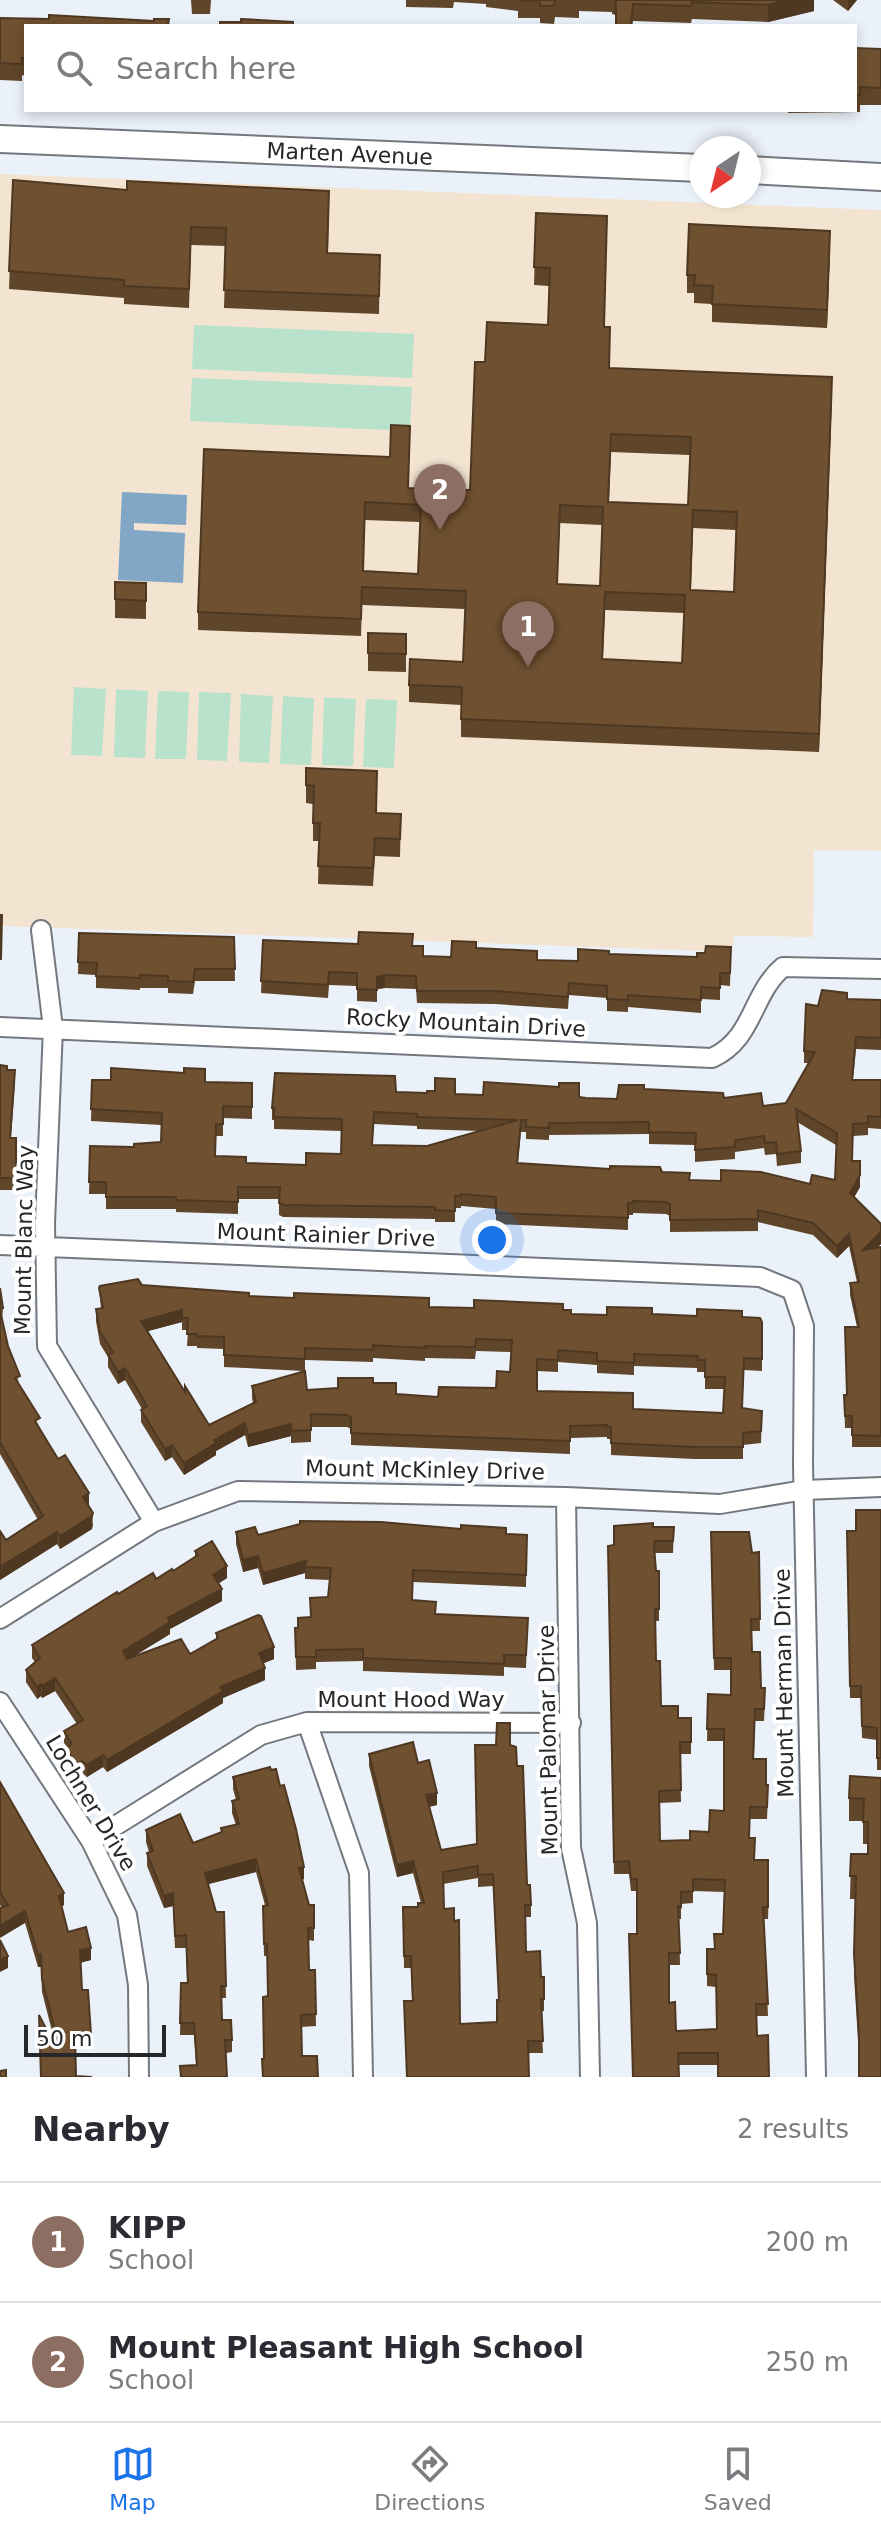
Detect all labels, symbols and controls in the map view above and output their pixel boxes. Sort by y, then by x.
search box [24,24,857,112]
icon: search [52,46,96,90]
text: Search here [116,51,296,86]
north arrow [689,136,761,208]
street label: Marten Avenue [266,138,433,169]
pin: 2 [414,464,466,530]
pin: 1 [502,601,554,667]
street label: Rocky Mountain Drive [346,1004,586,1042]
street label: Mount Blanc Way [10,1145,38,1335]
street label: Mount Rainier Drive [216,1219,436,1251]
your location [472,1220,512,1260]
street label: Mount McKinley Drive [305,1455,545,1485]
street label: Mount Herman Drive [770,1568,798,1798]
street label: Mount Palomar Drive [533,1624,563,1856]
street label: Mount Hood Way [317,1687,505,1712]
street label: Lochner Drive [41,1731,141,1875]
scale bar [24,2021,166,2057]
text: 50 m [36,2026,92,2051]
text: Nearby [32,2109,170,2149]
text: 2 results [737,2114,849,2144]
text: KIPP [108,2210,186,2245]
text: 1 [49,2227,67,2257]
text: 200 m [766,2227,849,2257]
text: School [108,2245,194,2275]
text: Mount Pleasant High School [108,2330,584,2365]
text: 2 [49,2347,67,2377]
text: 250 m [766,2347,849,2377]
text: School [108,2365,194,2395]
tab: Map [109,2442,156,2515]
tab: Directions [374,2442,485,2515]
tab: Saved [704,2442,772,2515]

